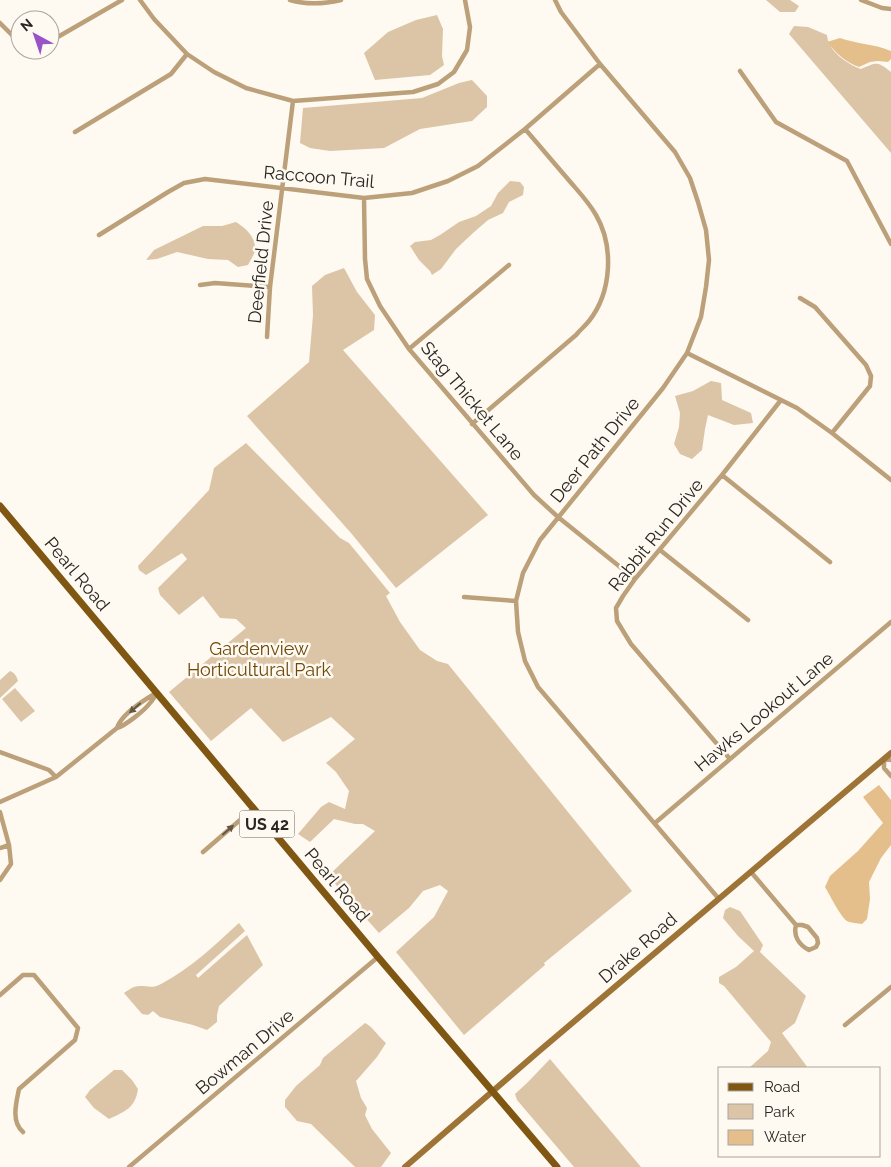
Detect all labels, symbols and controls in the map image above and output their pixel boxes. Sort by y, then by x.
north arrow [10,10,60,60]
text: N [17,15,36,35]
street label: Raccoon Trail [263,161,375,192]
street label: Deerfield Drive [244,199,277,325]
street label: Stag Thicket Lane [417,337,528,465]
street label: Deer Path Drive [546,392,644,507]
street label: Rabbit Run Drive [604,474,708,595]
street label: Pearl Road [40,533,114,615]
park label: Gardenview Horticultural Park [187,638,332,680]
street label: Hawks Lookout Lane [690,647,838,776]
one-way arrow [128,703,141,714]
road number: US 42 [240,811,294,838]
one-way arrow [222,825,234,836]
street label: Pearl Road [300,844,374,926]
street label: Drake Road [594,908,681,987]
street label: Bowman Drive [191,1004,298,1099]
legend [718,1067,881,1157]
text: Road [764,1078,800,1096]
text: Park [764,1103,795,1121]
text: Water [764,1128,807,1146]

